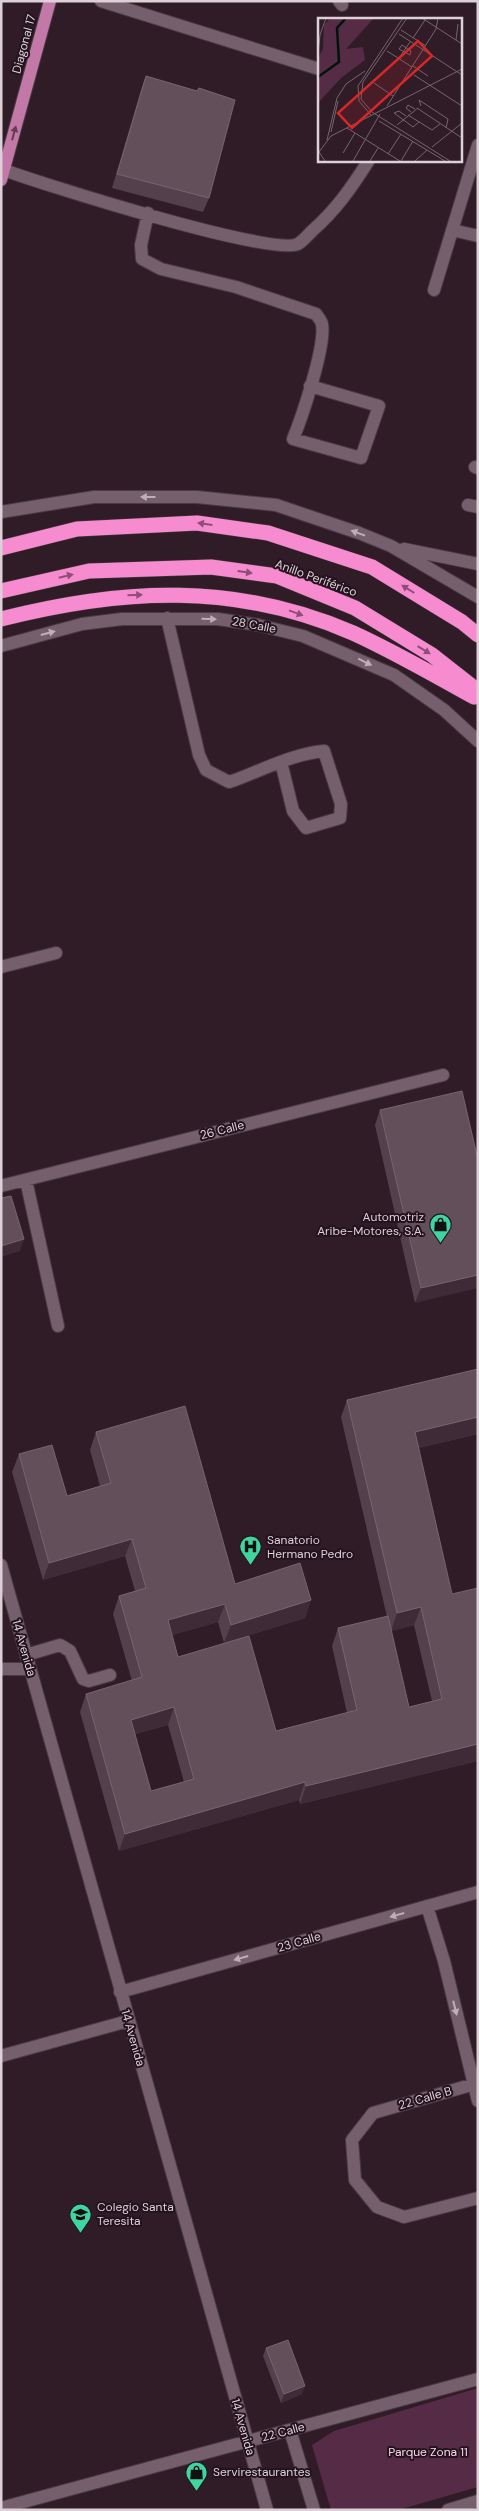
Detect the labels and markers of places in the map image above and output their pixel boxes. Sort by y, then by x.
place label: Automotriz Aribe-Motores, S.A. [317,1209,424,1239]
shop icon: Automotriz Aribe-Motores, S.A. [428,1212,452,1243]
place label: Sanatorio Hermano Pedro [267,1532,353,1562]
hospital icon: Sanatorio Hermano Pedro [239,1535,263,1566]
place label: Colegio Santa Teresita [97,2199,174,2229]
school or university icon: Colegio Santa Teresita [69,2202,93,2233]
shop icon: Servirestaurantes [185,2460,209,2491]
place label: Servirestaurantes [213,2464,311,2480]

